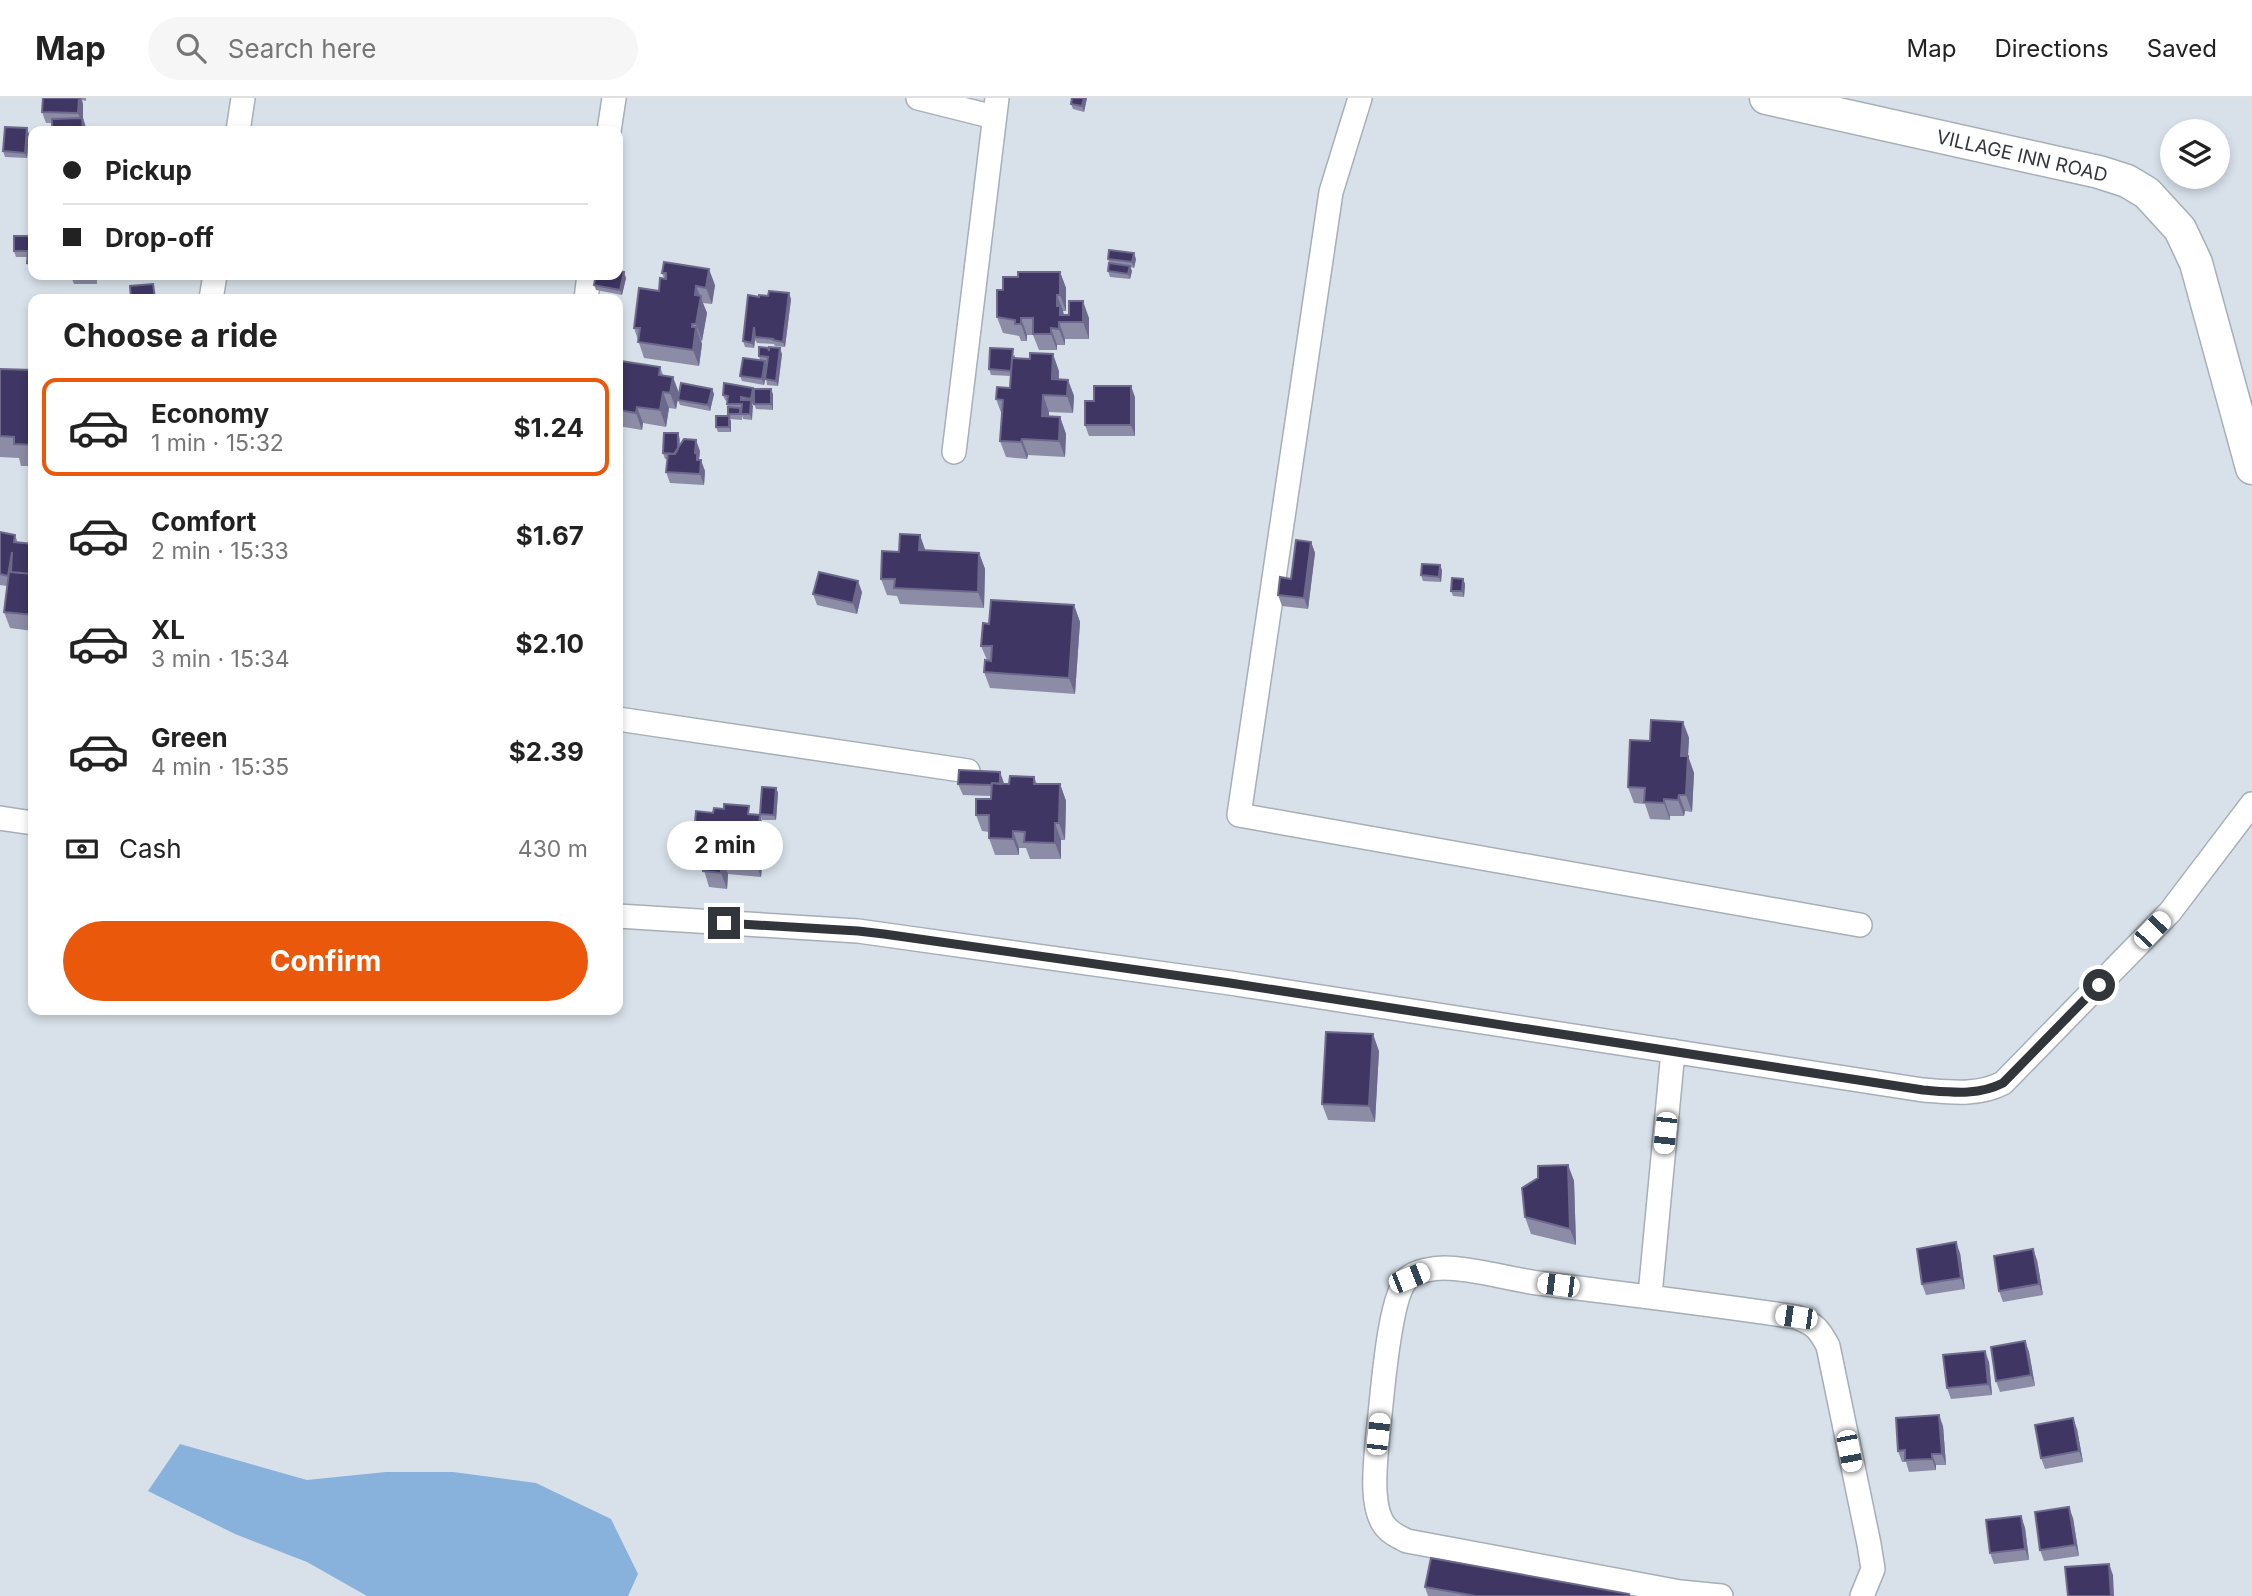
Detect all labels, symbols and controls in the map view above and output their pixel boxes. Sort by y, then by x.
search box [148,17,638,80]
text: Map [35,28,106,68]
icon: search [172,29,210,67]
text: Search here [228,33,376,64]
text: Map [1907,34,1956,63]
text: Directions [1994,34,2109,63]
text: Saved [2147,34,2217,63]
map controls [2160,119,2230,189]
button: layers [2160,119,2230,189]
street label: VILLAGE INN ROAD [1934,125,2110,187]
text: Pickup [105,155,192,186]
text: Drop-off [105,222,214,253]
text: Choose a ride [63,316,278,355]
icon: car [67,396,130,459]
text: Economy [151,398,269,429]
text: $1.24 [514,412,584,443]
text: 1 min · 15:32 [151,429,284,457]
icon: car [67,504,130,567]
text: Comfort [151,506,256,537]
text: $1.67 [516,520,584,551]
text: 2 min · 15:33 [151,537,289,565]
icon: car [67,612,130,675]
text: XL [151,614,185,645]
text: $2.10 [516,628,584,659]
text: 3 min · 15:34 [151,645,290,673]
icon: car [67,720,130,783]
text: Green [151,722,228,753]
text: $2.39 [509,736,584,767]
text: 4 min · 15:35 [151,753,289,781]
callout: 2 min [666,822,782,870]
icon: cash [63,830,101,868]
text: 2 min [694,831,756,859]
text: Cash [119,833,182,864]
text: 430 m [518,835,588,863]
route end [708,907,740,939]
car [2130,908,2175,952]
button: Confirm [63,921,588,1001]
route start [2083,969,2115,1001]
car [1653,1111,1678,1155]
car [1386,1260,1433,1296]
car [1536,1272,1581,1298]
car [1774,1304,1819,1330]
car [1366,1412,1391,1456]
car [1835,1428,1864,1474]

